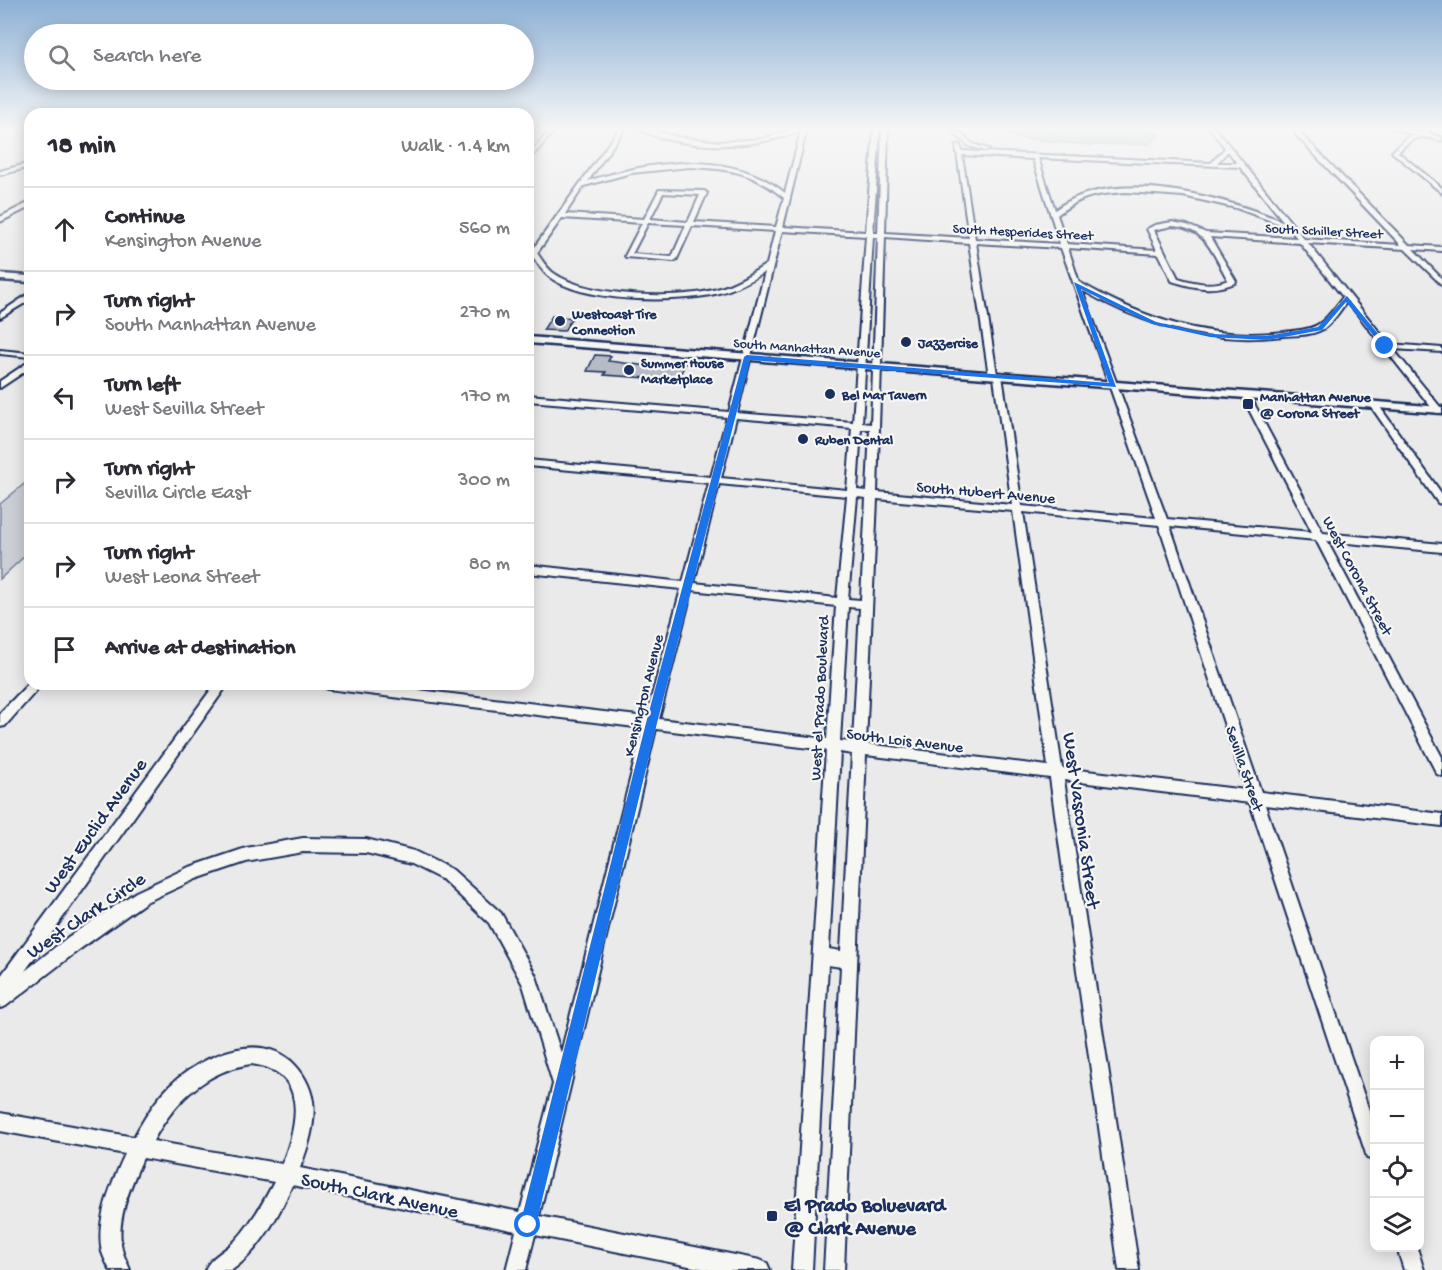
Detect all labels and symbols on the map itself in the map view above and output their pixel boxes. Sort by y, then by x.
street label: South Hesperides Street [952,221,1095,246]
street label: South Schiller Street [1265,221,1384,244]
place label: Westcoast Tire Connection [571,307,657,340]
marker: Westcoast Tire Connection [553,314,567,328]
route end [1371,332,1397,358]
marker: Jazzercise [899,335,913,349]
street label: South Manhattan Avenue [733,336,882,363]
place label: Jazzercise [917,336,979,353]
place label: Summer House Marketplace [641,356,724,389]
marker: Summer House Marketplace [622,363,636,377]
marker: Bel Mar Tavern [823,387,837,401]
place label: Bel Mar Tavern [841,388,927,405]
place label: Manhattan Avenue @ Corona Street [1260,390,1371,423]
marker: Manhattan Avenue @ Corona Street [1241,397,1255,411]
marker: Ruben Dental [796,432,810,446]
place label: Ruben Dental [814,433,893,450]
street label: South Hubert Avenue [915,479,1057,510]
street label: West Corona Street [1317,514,1396,641]
street label: West el Prado Boulevard [808,614,835,781]
street label: Kensington Avenue [621,632,670,759]
street label: Sevilla Street [1219,724,1267,815]
street label: South Lois Avenue [845,726,965,759]
street label: West Vasconia Street [1056,731,1104,912]
street label: West Euclid Avenue [40,754,154,899]
street label: West Clark Circle [23,868,151,965]
street label: South Clark Avenue [299,1170,461,1225]
place label: El Prado Boluevard @ Clark Avenue [784,1196,947,1242]
marker: El Prado Boluevard @ Clark Avenue [765,1209,779,1223]
route start [514,1211,540,1237]

